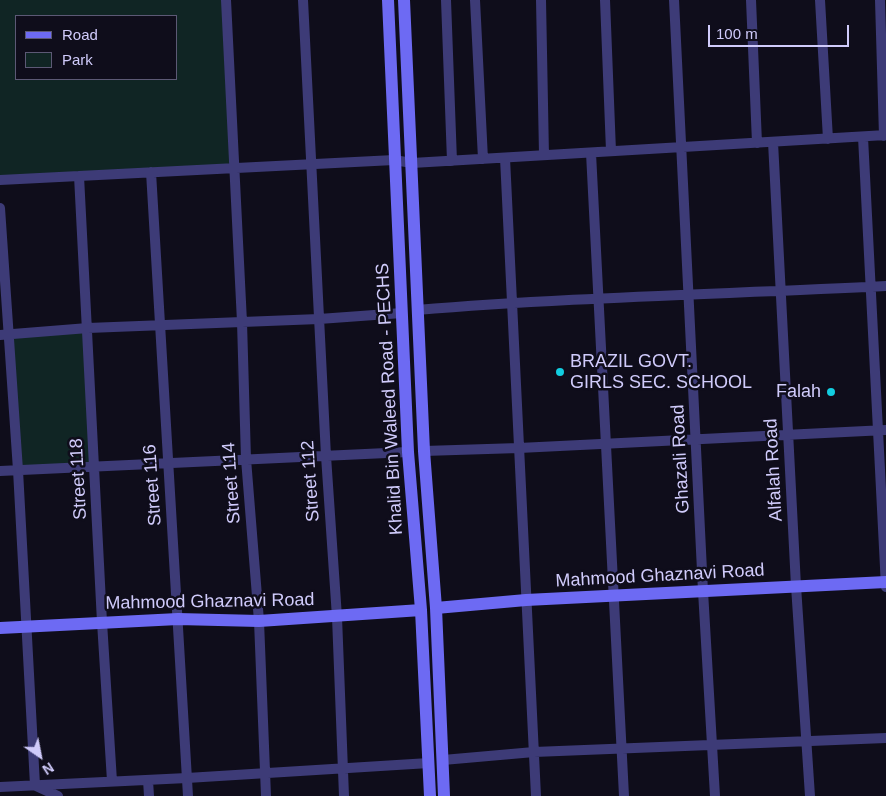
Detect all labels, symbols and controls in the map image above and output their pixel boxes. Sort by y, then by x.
legend [15,15,178,80]
scale bar [711,15,852,47]
text: 100 m [716,25,758,42]
text: Road [62,26,98,43]
text: Park [62,51,93,68]
street label: Khalid Bin Waleed Road - PECHS [372,262,408,536]
place label: BRAZIL GOVT. GIRLS SEC. SCHOOL [570,351,752,394]
marker: BRAZIL GOVT. GIRLS SEC. SCHOOL [554,366,566,378]
place label: Falah [776,381,821,403]
marker: Falah [825,386,837,398]
street label: Ghazali Road [667,404,695,514]
street label: Alfalah Road [761,418,787,522]
street label: Street 118 [66,438,92,520]
street label: Street 112 [297,439,325,523]
street label: Street 114 [218,441,246,525]
street label: Street 116 [139,443,167,527]
street label: Mahmood Ghaznavi Road [555,560,765,592]
street label: Mahmood Ghaznavi Road [105,589,315,615]
north arrow [15,731,65,781]
text: N [40,759,57,778]

